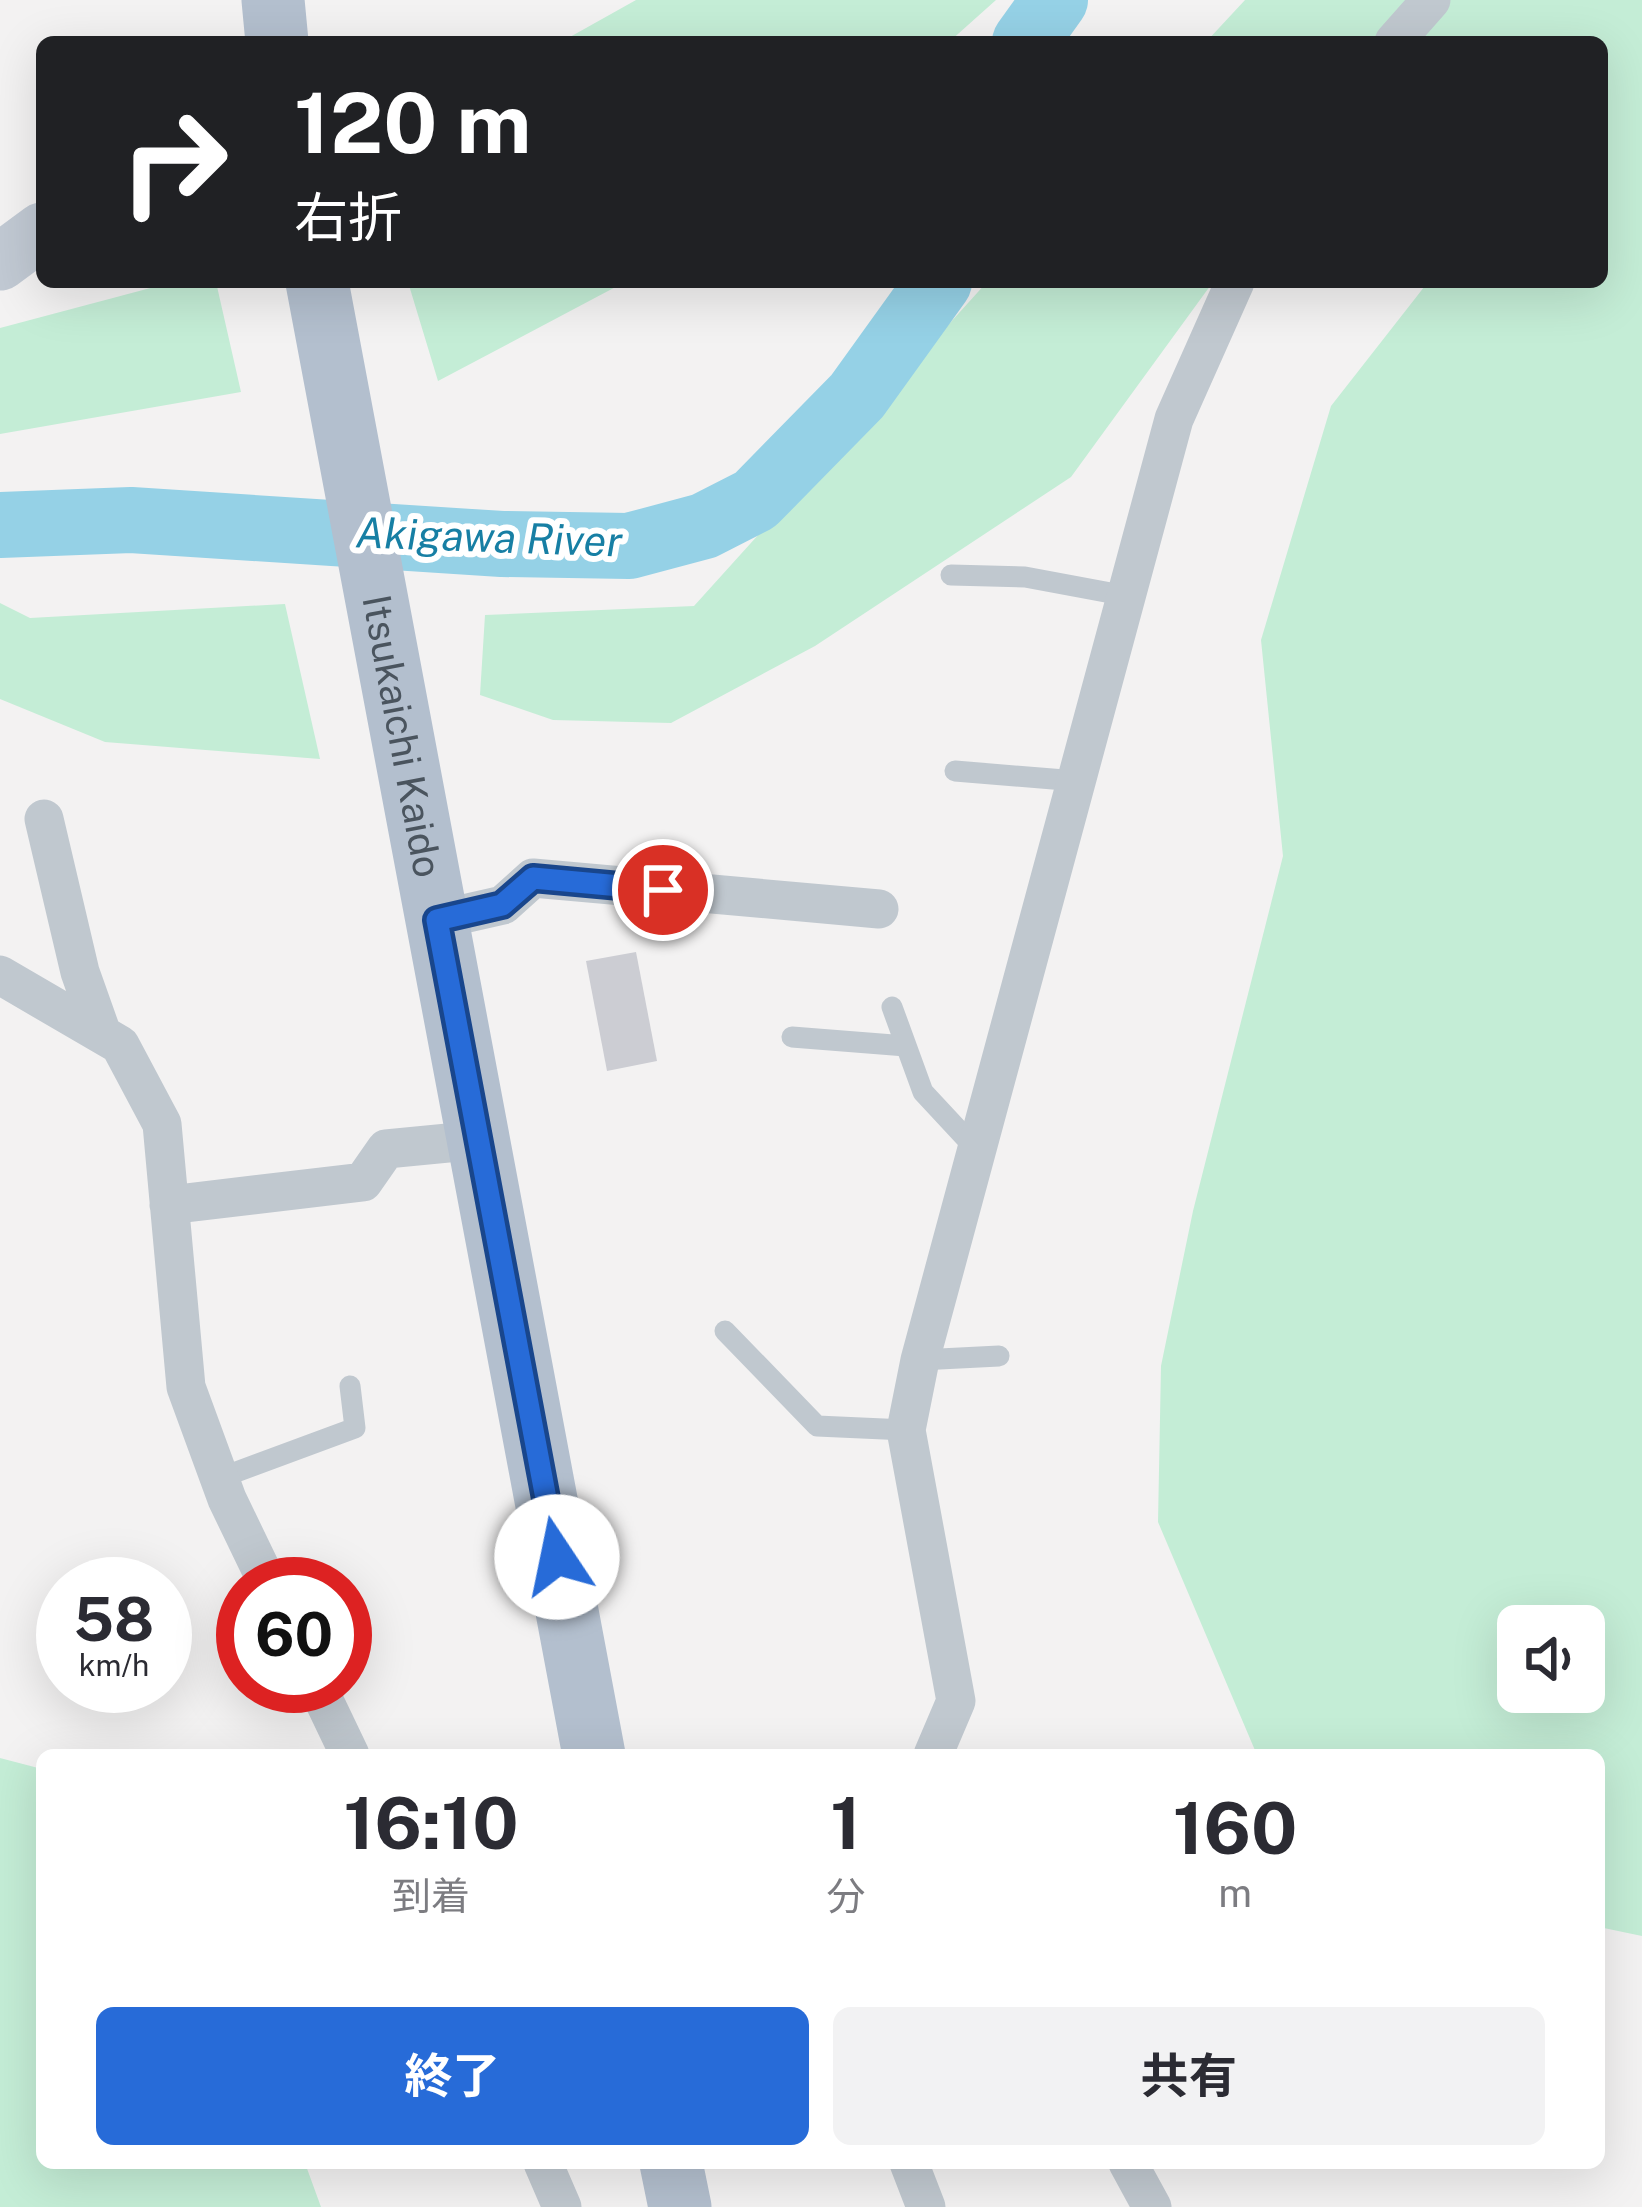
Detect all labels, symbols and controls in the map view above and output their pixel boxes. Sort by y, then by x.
text: 120 m [294,73,532,172]
icon: right [96,84,252,240]
text: 右折 [294,186,402,249]
water label: Akigawa River [355,507,624,566]
street label: Itsukaichi Kaido [353,591,451,881]
pin [612,839,714,941]
icon: arrive [630,857,696,923]
position arrow [494,1494,620,1620]
speed limit sign: 60 [216,1557,372,1713]
text: 58 [74,1584,154,1655]
map controls [1497,1605,1605,1713]
button: sound [1497,1605,1605,1713]
text: km/h [79,1647,149,1683]
text: 16:10 [344,1781,519,1865]
text: 1 [830,1781,861,1865]
text: 160 [1173,1786,1297,1870]
text: m [1218,1870,1252,1916]
text: 到着 [392,1873,470,1919]
text: 分 [826,1873,865,1919]
button: 終了 [96,2007,809,2145]
button: 共有 [833,2007,1545,2145]

